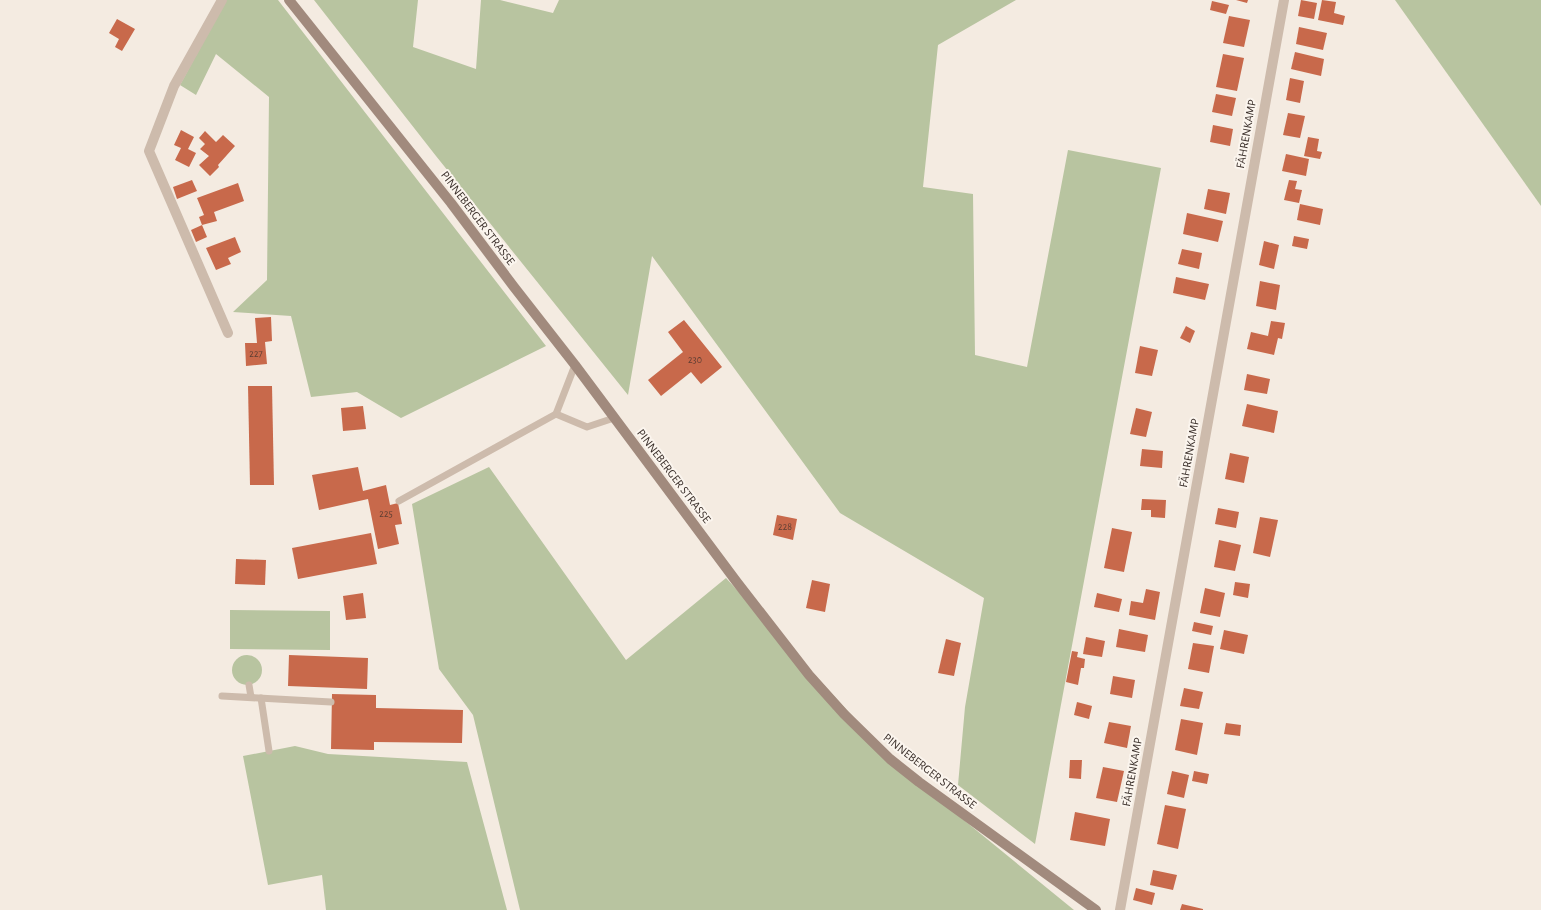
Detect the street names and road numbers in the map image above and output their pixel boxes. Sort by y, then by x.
street label: FÄHRENKAMP [1233,98,1258,169]
street label: PINNEBERGER STRASSE [439,169,517,267]
street label: FÄHRENKAMP [1176,417,1201,488]
street label: PINNEBERGER STRASSE [635,427,713,525]
street label: PINNEBERGER STRASSE [881,731,979,811]
street label: FÄHRENKAMP [1119,736,1144,807]

